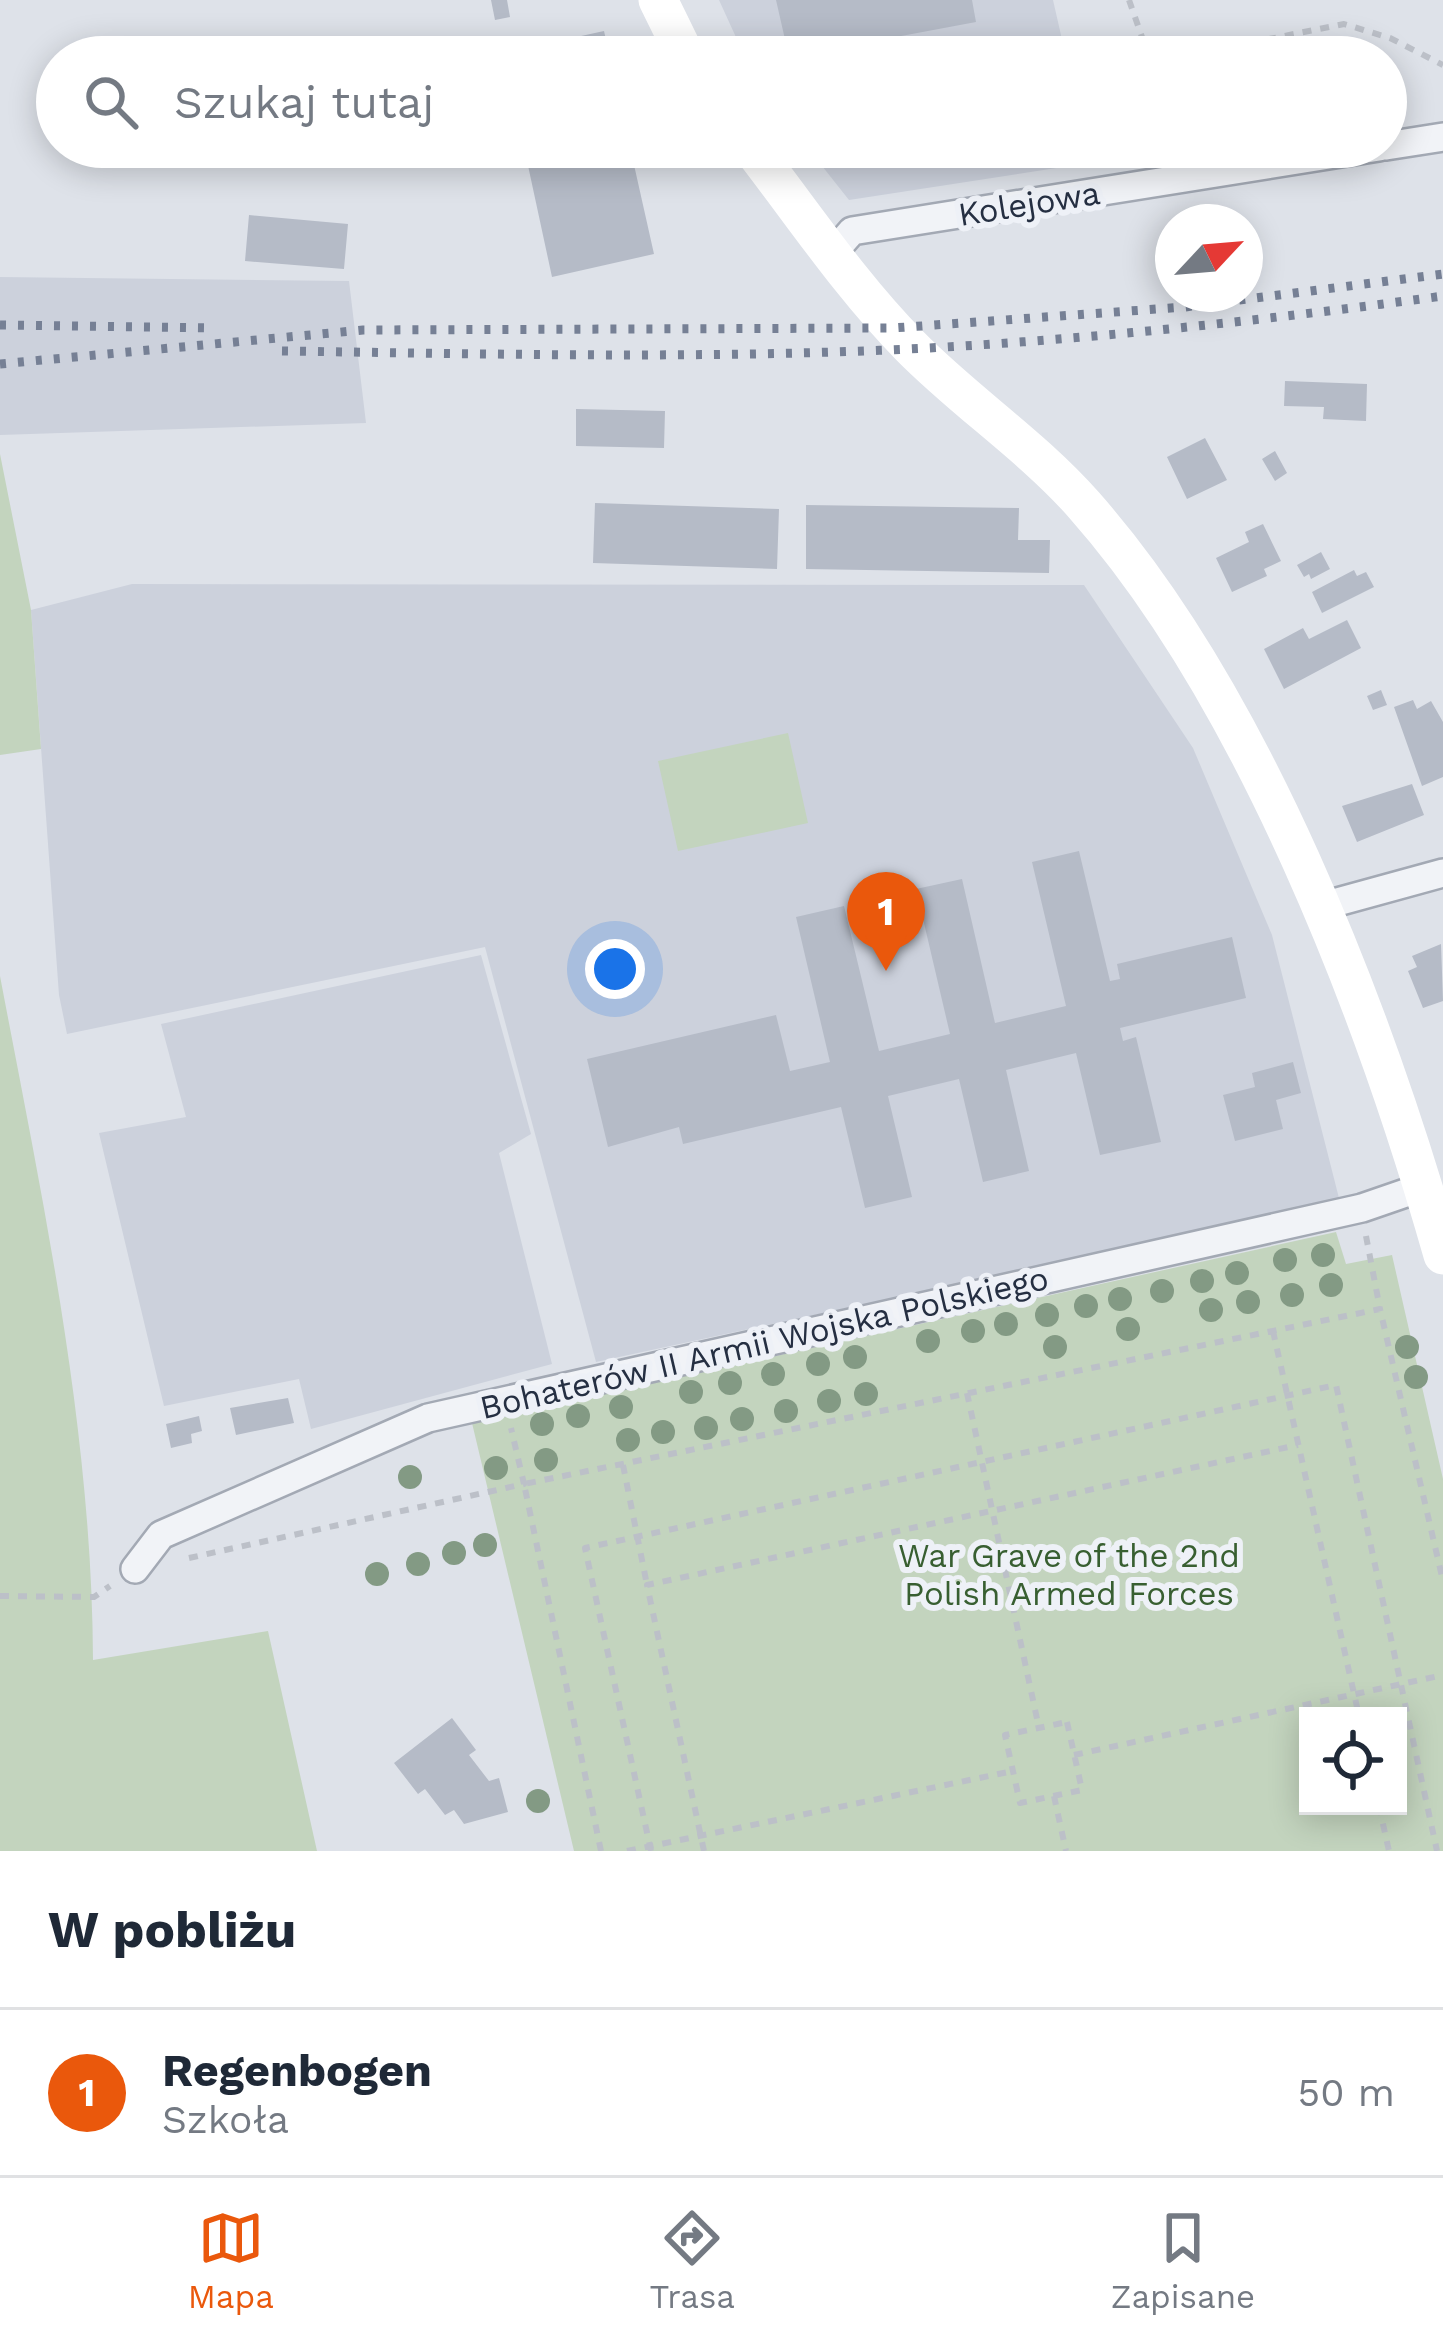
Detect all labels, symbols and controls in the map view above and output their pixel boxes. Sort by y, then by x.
search box [36,36,1407,168]
icon: search [78,69,144,135]
text: Szukaj tutaj [174,76,434,129]
street label: Kolejowa [955,173,1103,234]
north arrow [1155,204,1263,312]
pin: 1 [847,872,925,971]
your location [585,939,645,999]
street label: Bohaterów II Armii Wojska Polskiego [476,1258,1052,1427]
park label: War Grave of the 2nd Polish Armed Forces [898,1536,1240,1613]
map controls [1299,1707,1407,1815]
button: locate [1299,1707,1407,1815]
text: W pobliżu [48,1900,296,1959]
text: Regenbogen [162,2044,432,2097]
text: 1 [79,2070,95,2115]
text: 50 m [1298,2070,1395,2115]
text: Szkoła [162,2097,289,2142]
tab: Mapa [188,2205,274,2316]
tab: Trasa [650,2205,735,2316]
tab: Zapisane [1111,2205,1255,2316]

